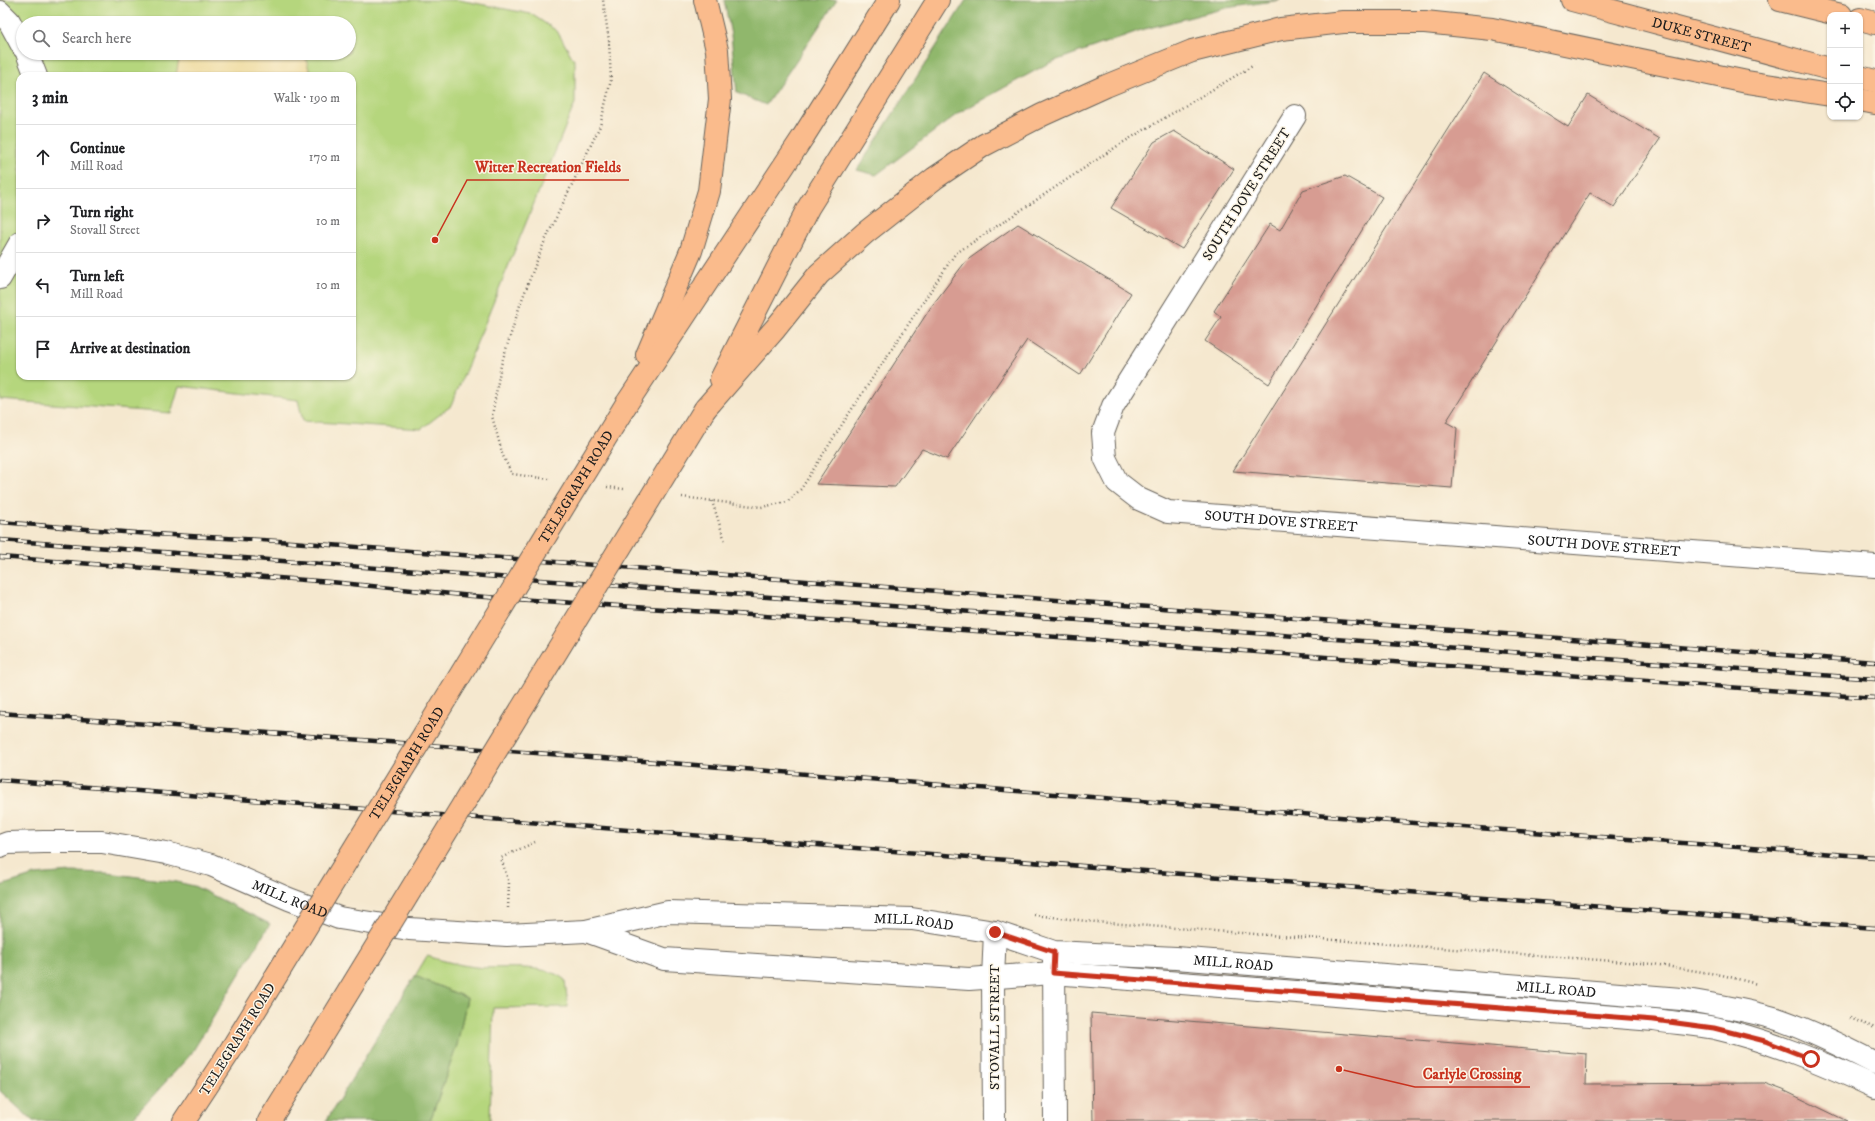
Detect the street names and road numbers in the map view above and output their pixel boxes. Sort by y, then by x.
street label: DUKE STREET [1650,14,1753,58]
street label: SOUTH DOVE STREET [1199,125,1295,264]
street label: TELEGRAPH ROAD [535,427,618,547]
street label: SOUTH DOVE STREET [1204,507,1358,536]
street label: SOUTH DOVE STREET [1527,531,1681,561]
street label: TELEGRAPH ROAD [366,704,449,824]
street label: MILL ROAD [249,876,330,923]
street label: MILL ROAD [874,910,955,935]
street label: MILL ROAD [1193,951,1274,976]
street label: STOVALL STREET [986,964,1004,1090]
street label: MILL ROAD [1515,978,1597,1002]
street label: TELEGRAPH ROAD [196,980,280,1099]

